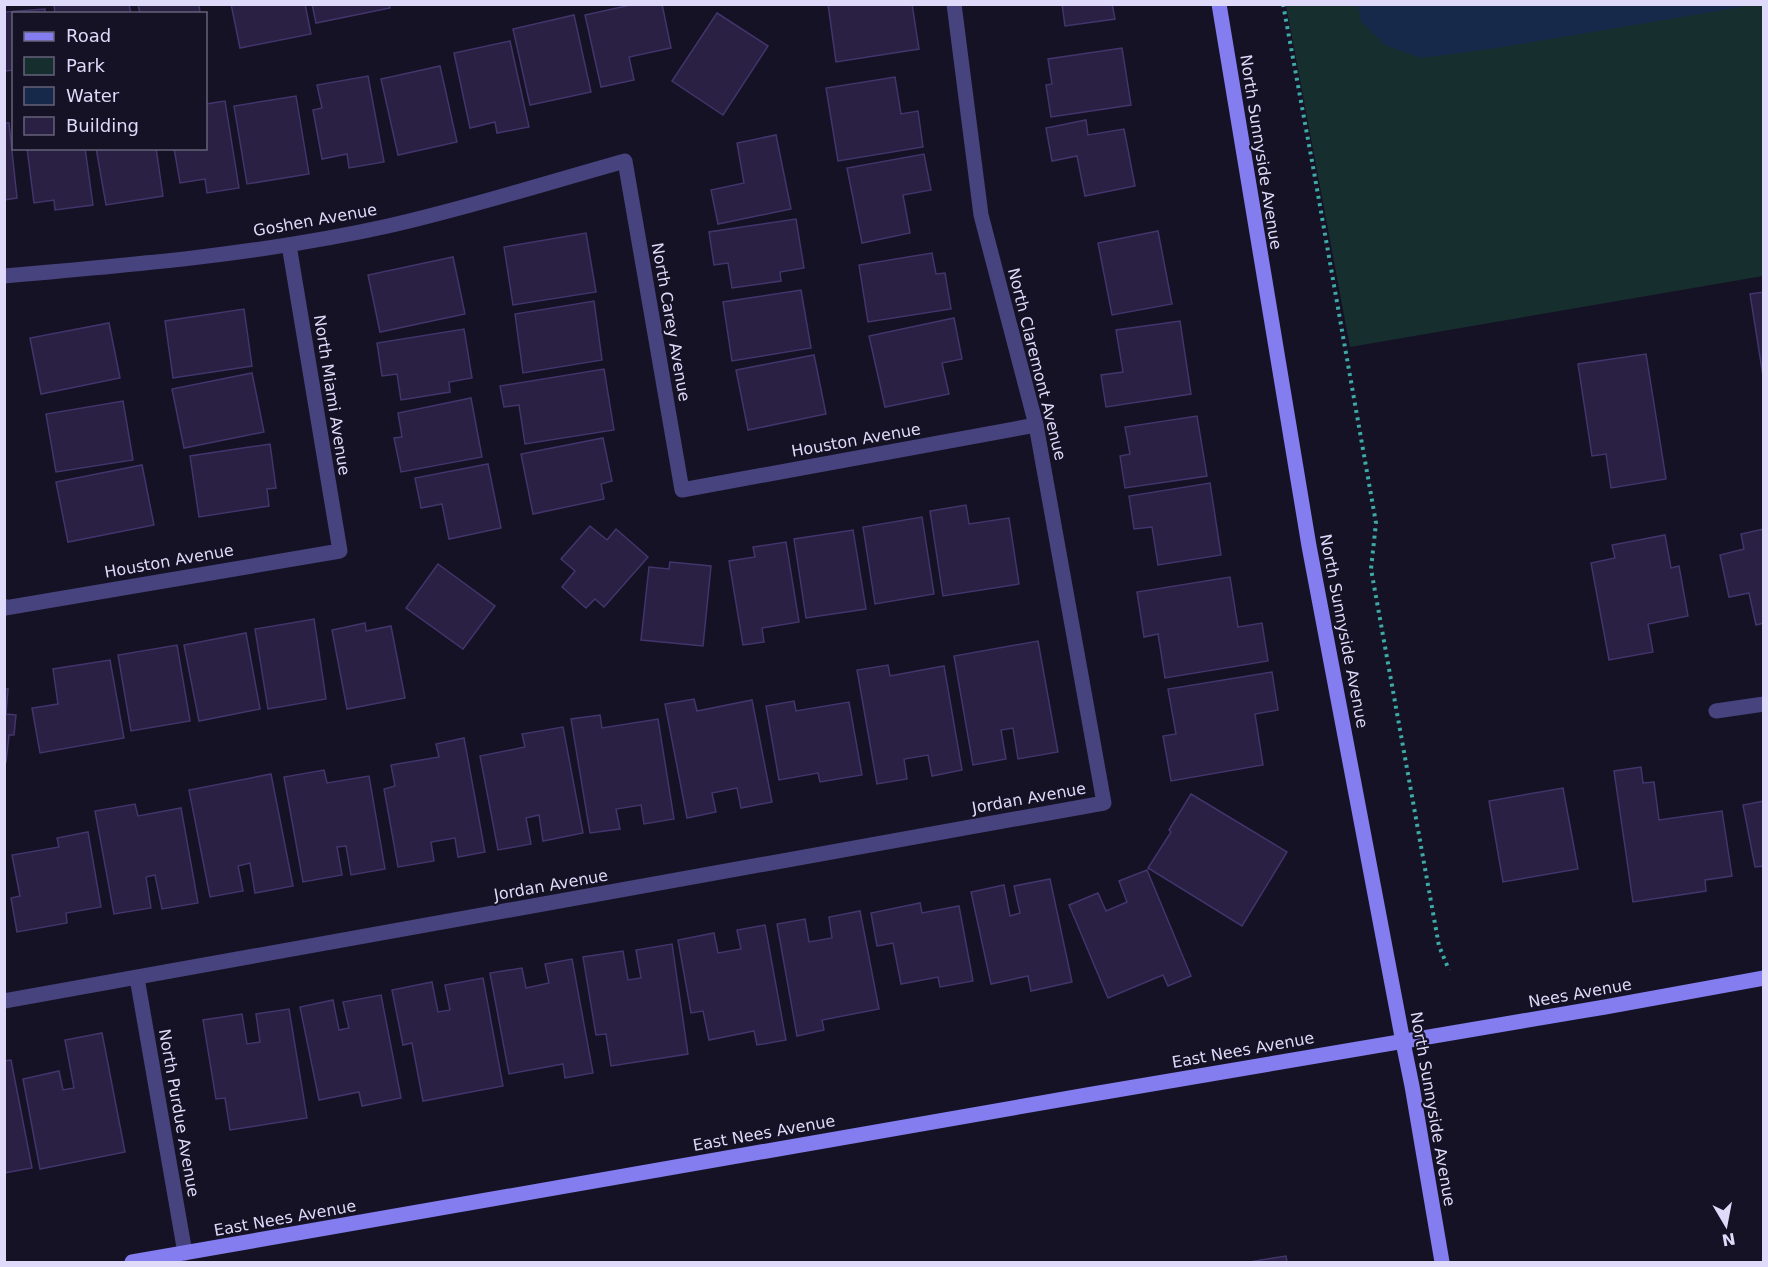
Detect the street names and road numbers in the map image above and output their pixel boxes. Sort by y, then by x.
street label: North Sunnyside Avenue [1236,53,1286,251]
street label: Goshen Avenue [252,200,378,240]
street label: North Carey Avenue [648,241,694,403]
street label: North Claremont Avenue [1004,266,1070,462]
street label: North Miami Avenue [310,313,354,477]
street label: Houston Avenue [790,419,922,461]
street label: North Sunnyside Avenue [1316,532,1372,730]
street label: Houston Avenue [103,540,235,582]
street label: Jordan Avenue [970,779,1087,818]
street label: Jordan Avenue [492,866,609,905]
street label: Nees Avenue [1527,975,1633,1011]
street label: North Sunnyside Avenue [1407,1010,1459,1208]
street label: North Purdue Avenue [155,1027,203,1199]
street label: East Nees Avenue [1170,1028,1316,1072]
street label: East Nees Avenue [691,1111,837,1155]
street label: East Nees Avenue [212,1196,358,1240]

